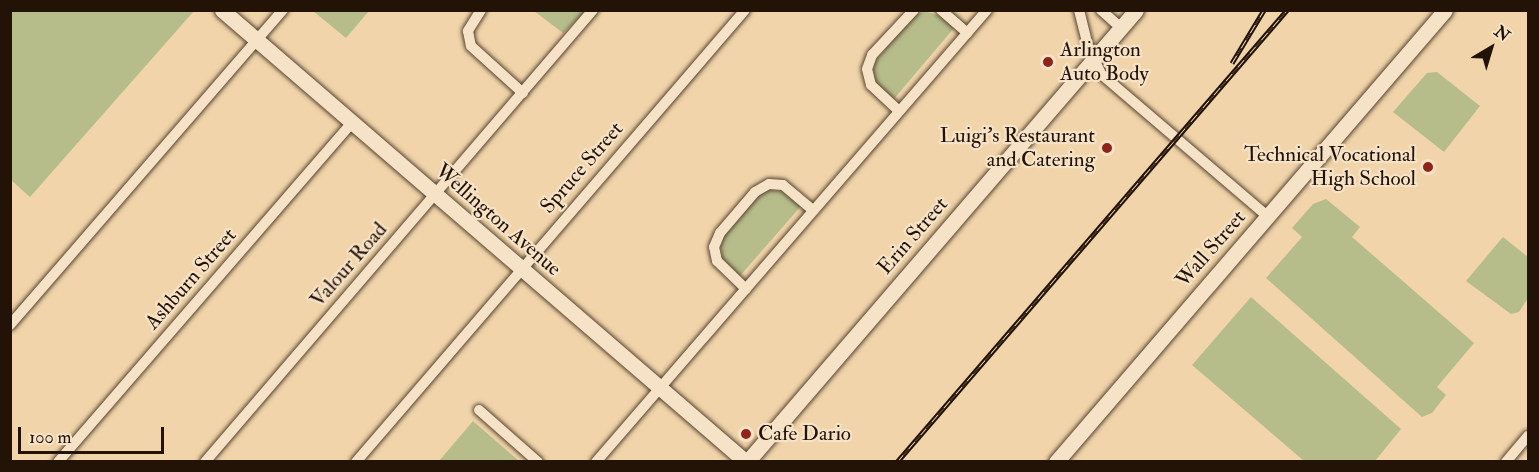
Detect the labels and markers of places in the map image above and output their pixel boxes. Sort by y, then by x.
place label: Arlington Auto Body [1060,37,1149,87]
marker: Arlington Auto Body [1041,55,1055,69]
place label: Luigi's Restaurant and Catering [940,123,1095,173]
marker: Luigi's Restaurant and Catering [1100,141,1114,155]
place label: Technical Vocational High School [1244,142,1416,192]
marker: Technical Vocational High School [1421,160,1435,174]
place label: Cafe Dario [758,421,851,447]
marker: Cafe Dario [739,427,753,441]

